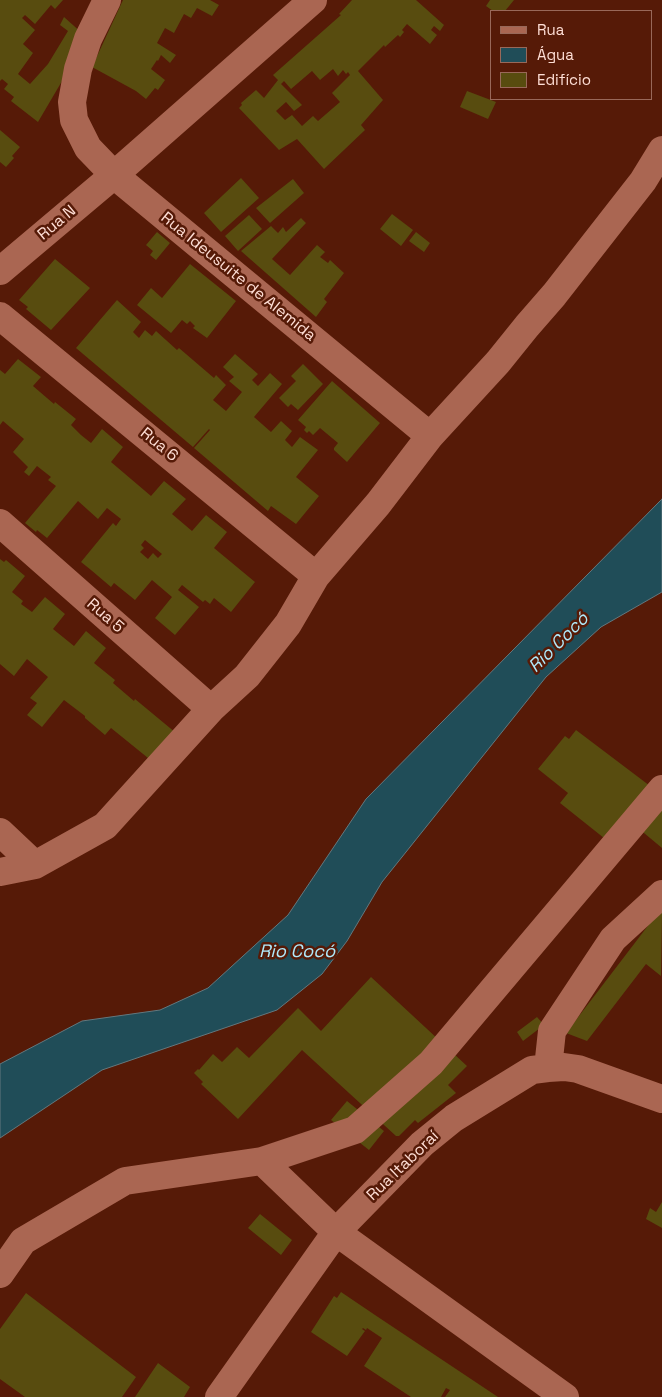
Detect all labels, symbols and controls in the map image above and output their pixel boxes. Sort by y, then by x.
legend [490,10,652,100]
text: Rua [537,20,564,39]
text: Água [537,45,574,64]
text: Edifício [537,70,591,89]
street label: Rua N [34,202,80,244]
street label: Rua Ideusuite de Alemida [157,208,319,346]
street label: Rua 6 [136,424,182,466]
street label: Rua 5 [83,595,127,637]
water label: Rio Cocó [524,608,594,678]
water label: Rio Cocó [259,941,335,963]
street label: Rua Itaboraí [363,1127,443,1205]

